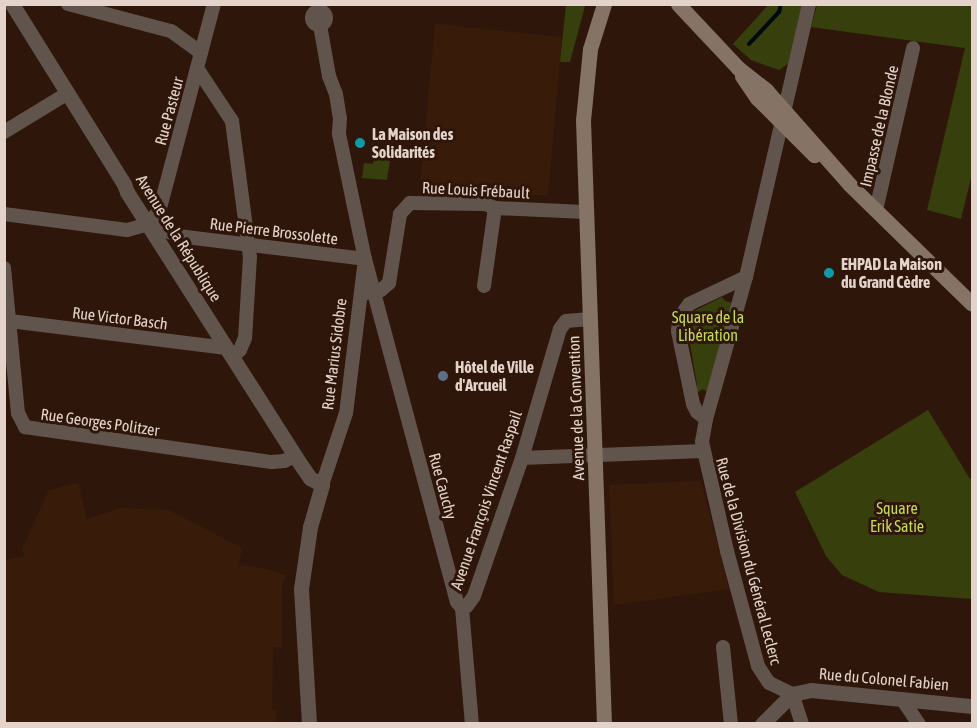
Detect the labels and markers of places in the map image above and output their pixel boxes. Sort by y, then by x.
place label: La Maison des Solidarités [372,124,453,162]
marker: La Maison des Solidarités [353,136,367,150]
place label: EHPAD La Maison du Grand Cèdre [841,254,942,292]
marker: EHPAD La Maison du Grand Cèdre [822,266,836,280]
place label: Hôtel de Ville d'Arcueil [455,357,534,395]
marker: Hôtel de Ville d'Arcueil [436,369,450,383]

